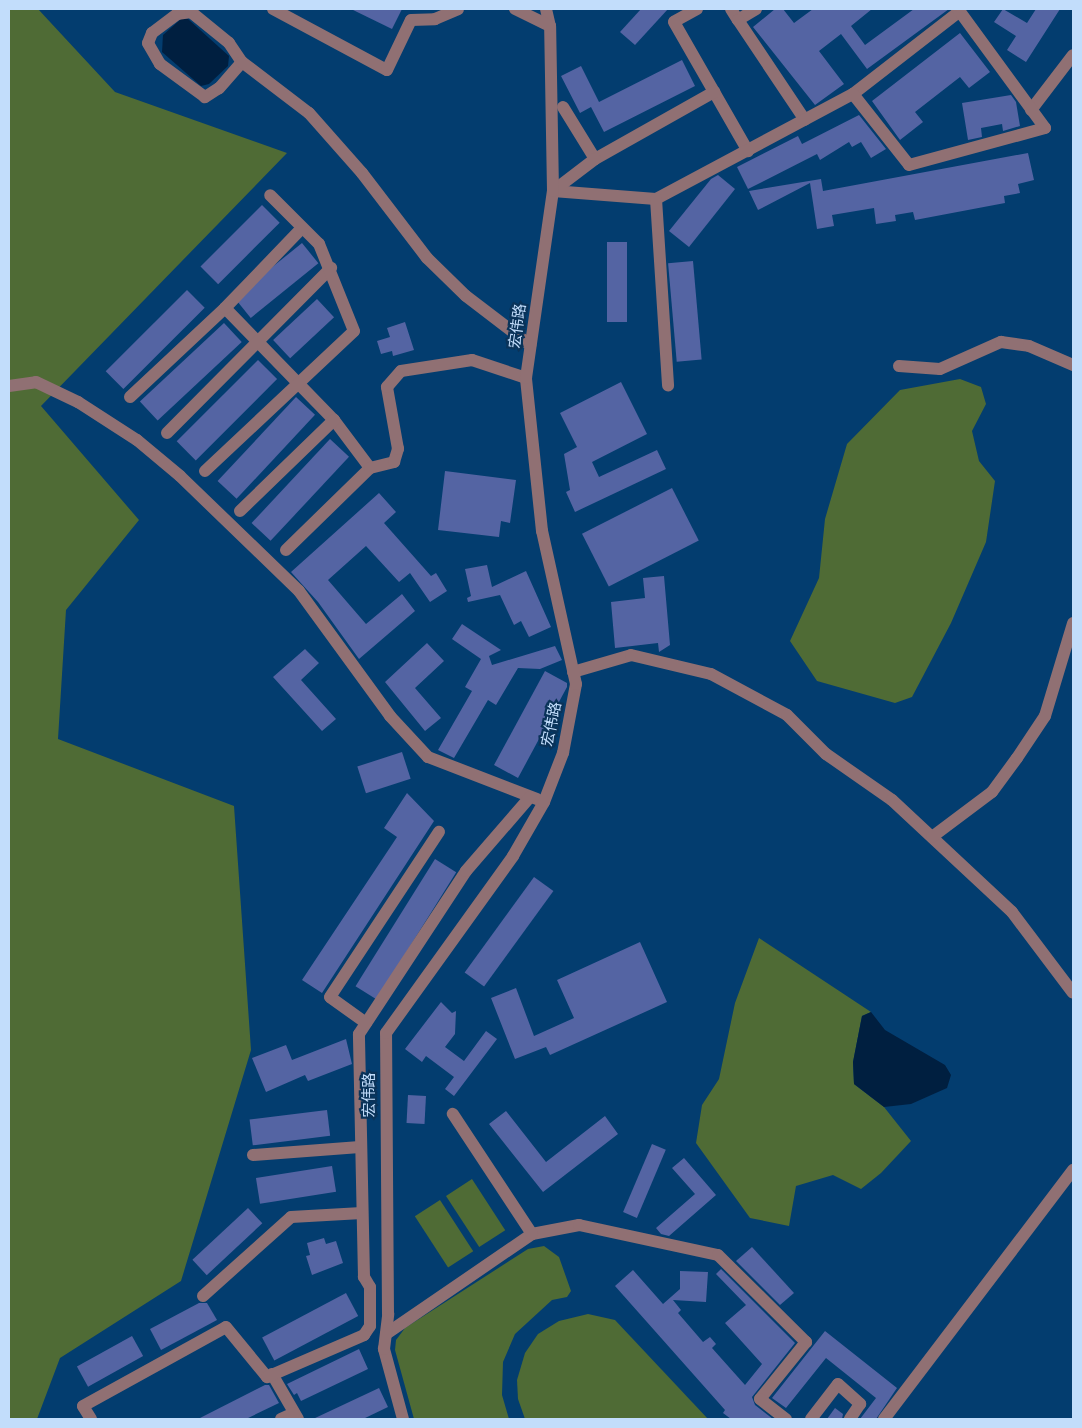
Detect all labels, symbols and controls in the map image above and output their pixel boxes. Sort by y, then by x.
street label: 宏伟路 [505,302,529,350]
street label: 宏伟路 [538,700,564,748]
street label: 宏伟路 [360,1073,378,1117]

